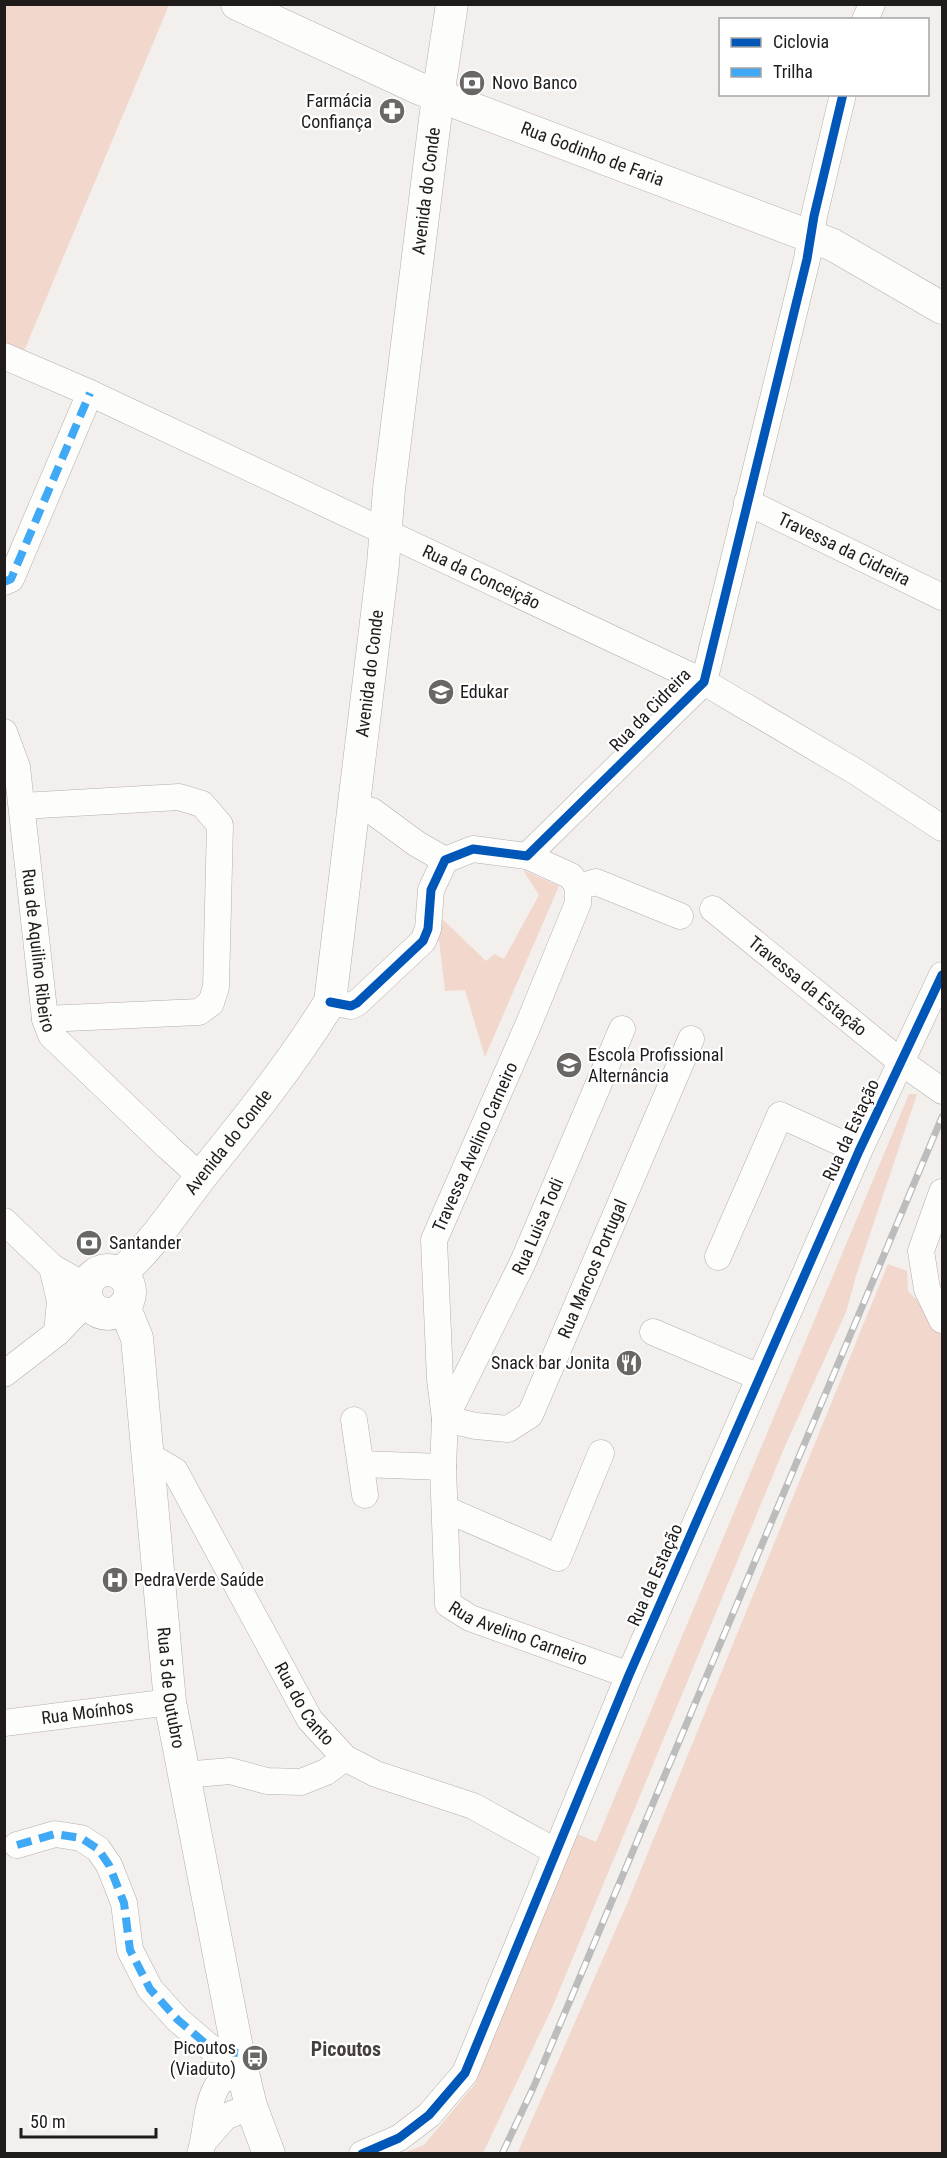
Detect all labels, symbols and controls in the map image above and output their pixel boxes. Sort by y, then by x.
legend [719,18,929,96]
text: Ciclovia [773,31,829,52]
text: Trilha [773,61,813,82]
bank icon: Novo Banco [457,68,487,98]
place label: Novo Banco [492,72,577,93]
place label: Farmácia Confiança [301,90,372,132]
pharmacy icon: Farmácia Confiança [377,96,407,126]
street label: Rua Godinho de Faria [518,117,667,190]
street label: Avenida do Conde [407,126,444,256]
street label: Travessa da Cidreira [775,508,914,590]
street label: Rua da Conceição [419,540,544,613]
street label: Avenida do Conde [351,609,387,738]
street label: Rua da Cidreira [605,664,695,756]
school or university icon: Edukar [426,677,456,707]
place label: Edukar [460,681,509,702]
street label: Rua de Aquilino Ribeiro [18,868,60,1035]
street label: Travessa da Estação [745,931,871,1040]
place label: Escola Profissional Alternância [588,1044,724,1086]
school or university icon: Escola Profissional Alternância [554,1050,584,1080]
street label: Travessa Avelino Carneiro [428,1059,521,1235]
street label: Rua da Estação [818,1076,883,1184]
street label: Avenida do Conde [180,1085,276,1198]
street label: Rua Luisa Todi [507,1175,568,1278]
street label: Rua Marcos Portugal [553,1196,631,1341]
bank icon: Santander [74,1228,104,1258]
place label: Santander [109,1232,182,1253]
restaurant icon: Snack bar Jonita [614,1348,644,1378]
place label: Snack bar Jonita [491,1352,610,1373]
street label: Rua da Estação [623,1520,686,1629]
hospital icon: PedraVerde Saúde [100,1565,130,1595]
place label: PedraVerde Saúde [134,1569,264,1590]
street label: Rua Avelino Carneiro [445,1596,591,1669]
street label: Rua 5 de Outubro [153,1626,190,1750]
street label: Rua do Canto [271,1658,339,1749]
street label: Rua Moínhos [40,1696,135,1728]
place label: Picoutos (Viaduto) [170,2037,236,2080]
district label: Picoutos [311,2037,381,2061]
bus stop icon: Picoutos (Viaduto) [240,2043,270,2073]
scale bar [21,2101,156,2139]
text: 50 m [30,2111,65,2132]

